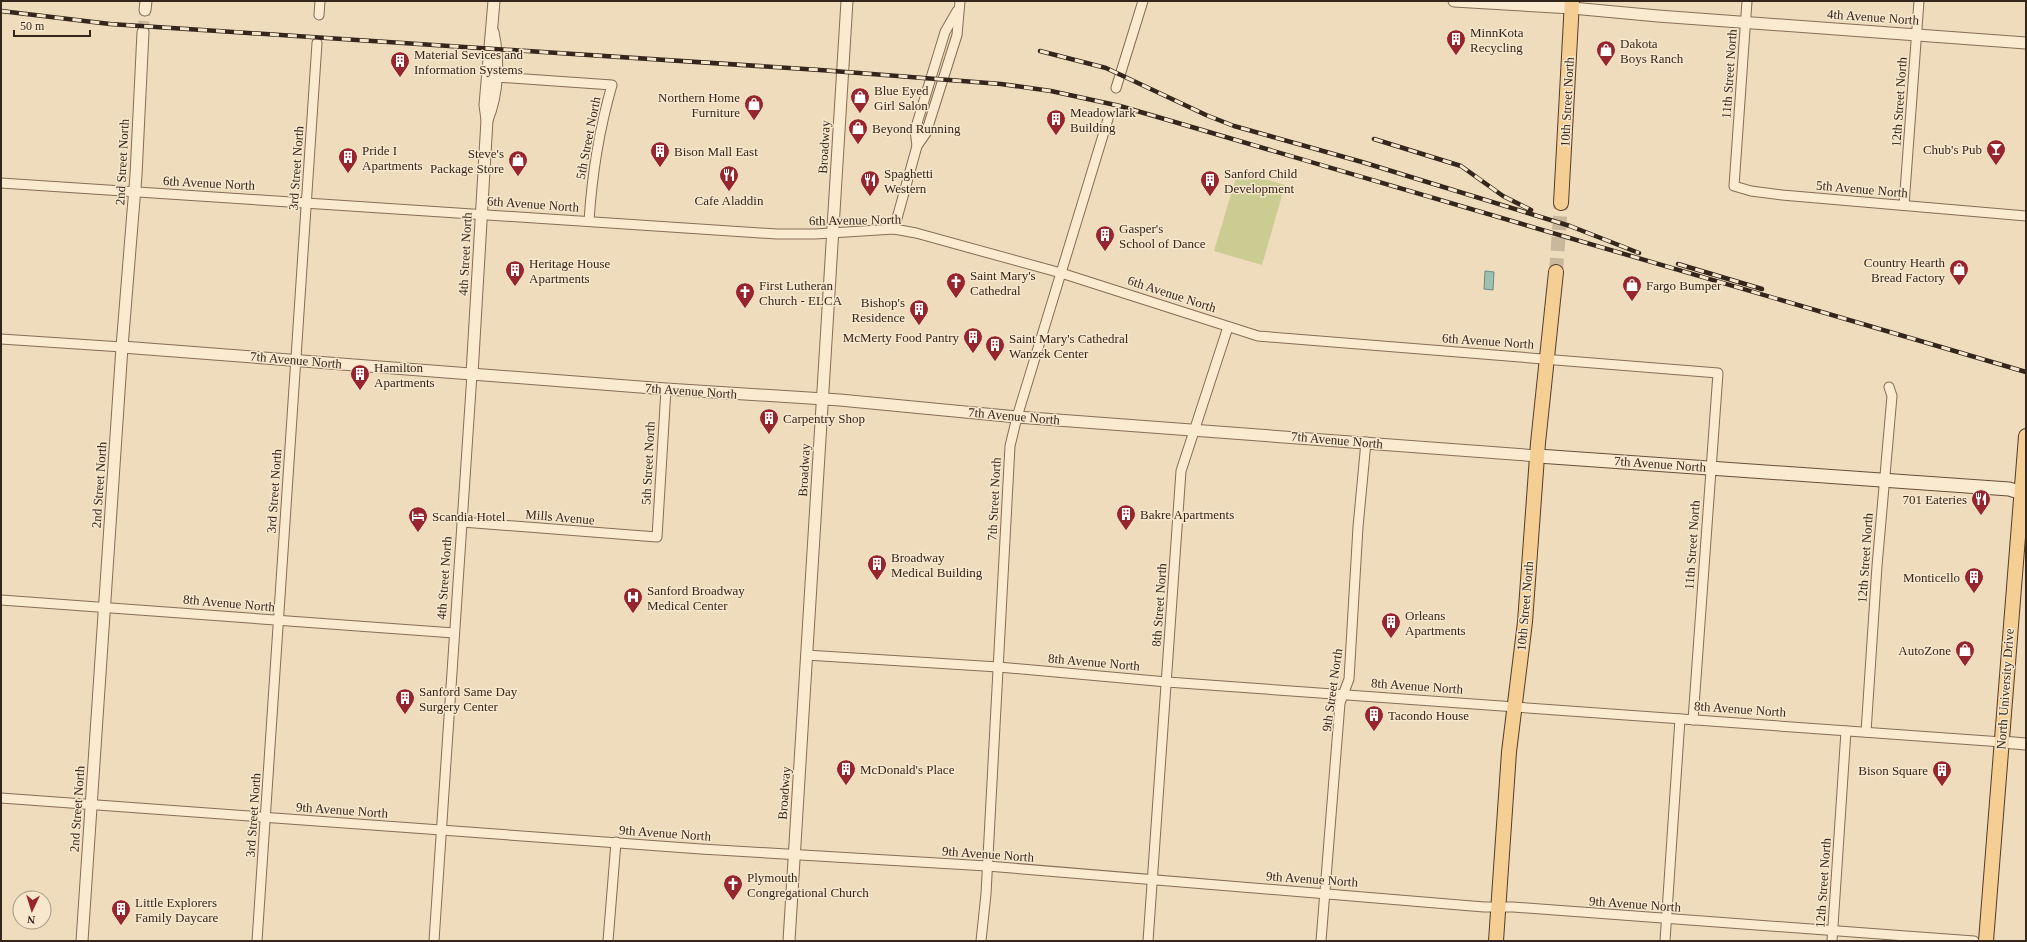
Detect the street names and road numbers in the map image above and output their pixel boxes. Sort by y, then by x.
street label: 4th Avenue North [1826,6,1920,28]
street label: 11th Street North [1718,28,1740,119]
street label: 10th Street North [1557,56,1577,147]
street label: 12th Street North [1888,56,1910,148]
street label: 5th Street North [573,95,603,181]
street label: 2nd Street North [112,118,132,206]
street label: Broadway [815,119,833,174]
street label: 3rd Street North [286,125,306,211]
street label: 6th Avenue North [163,173,256,193]
street label: 5th Avenue North [1815,178,1909,201]
street label: 6th Avenue North [486,193,580,215]
street label: 4th Street North [455,211,475,296]
street label: 6th Avenue North [809,212,902,228]
street label: 6th Avenue North [1126,273,1219,316]
street label: 6th Avenue North [1441,330,1535,352]
street label: 7th Avenue North [249,349,343,372]
street label: 7th Avenue North [644,380,738,402]
street label: 7th Avenue North [967,405,1061,428]
street label: 5th Street North [638,420,658,505]
street label: 7th Avenue North [1290,429,1384,452]
street label: 2nd Street North [88,441,110,529]
street label: Broadway [795,442,813,497]
street label: 3rd Street North [264,448,284,534]
street label: 7th Avenue North [1613,453,1707,475]
street label: 7th Street North [984,456,1004,541]
street label: 11th Street North [1681,499,1703,590]
street label: Mills Avenue [525,507,595,528]
street label: 12th Street North [1854,512,1876,604]
street label: 4th Street North [434,535,454,620]
street label: 10th Street North [1514,560,1536,652]
street label: 8th Street North [1149,562,1169,647]
street label: 8th Avenue North [182,592,276,615]
street label: North University Drive [1993,628,2017,750]
street label: 9th Street North [1319,647,1345,733]
street label: 8th Avenue North [1047,651,1141,674]
street label: 8th Avenue North [1370,675,1464,697]
street label: 8th Avenue North [1693,698,1787,720]
street label: 2nd Street North [66,765,88,853]
street label: Broadway [775,765,793,820]
street label: 3rd Street North [243,772,263,858]
street label: 9th Avenue North [295,799,389,821]
street label: 9th Avenue North [618,822,712,844]
street label: 12th Street North [1812,837,1834,929]
street label: 9th Avenue North [941,843,1035,865]
street label: 9th Avenue North [1265,868,1359,890]
street label: 9th Avenue North [1588,893,1682,915]

